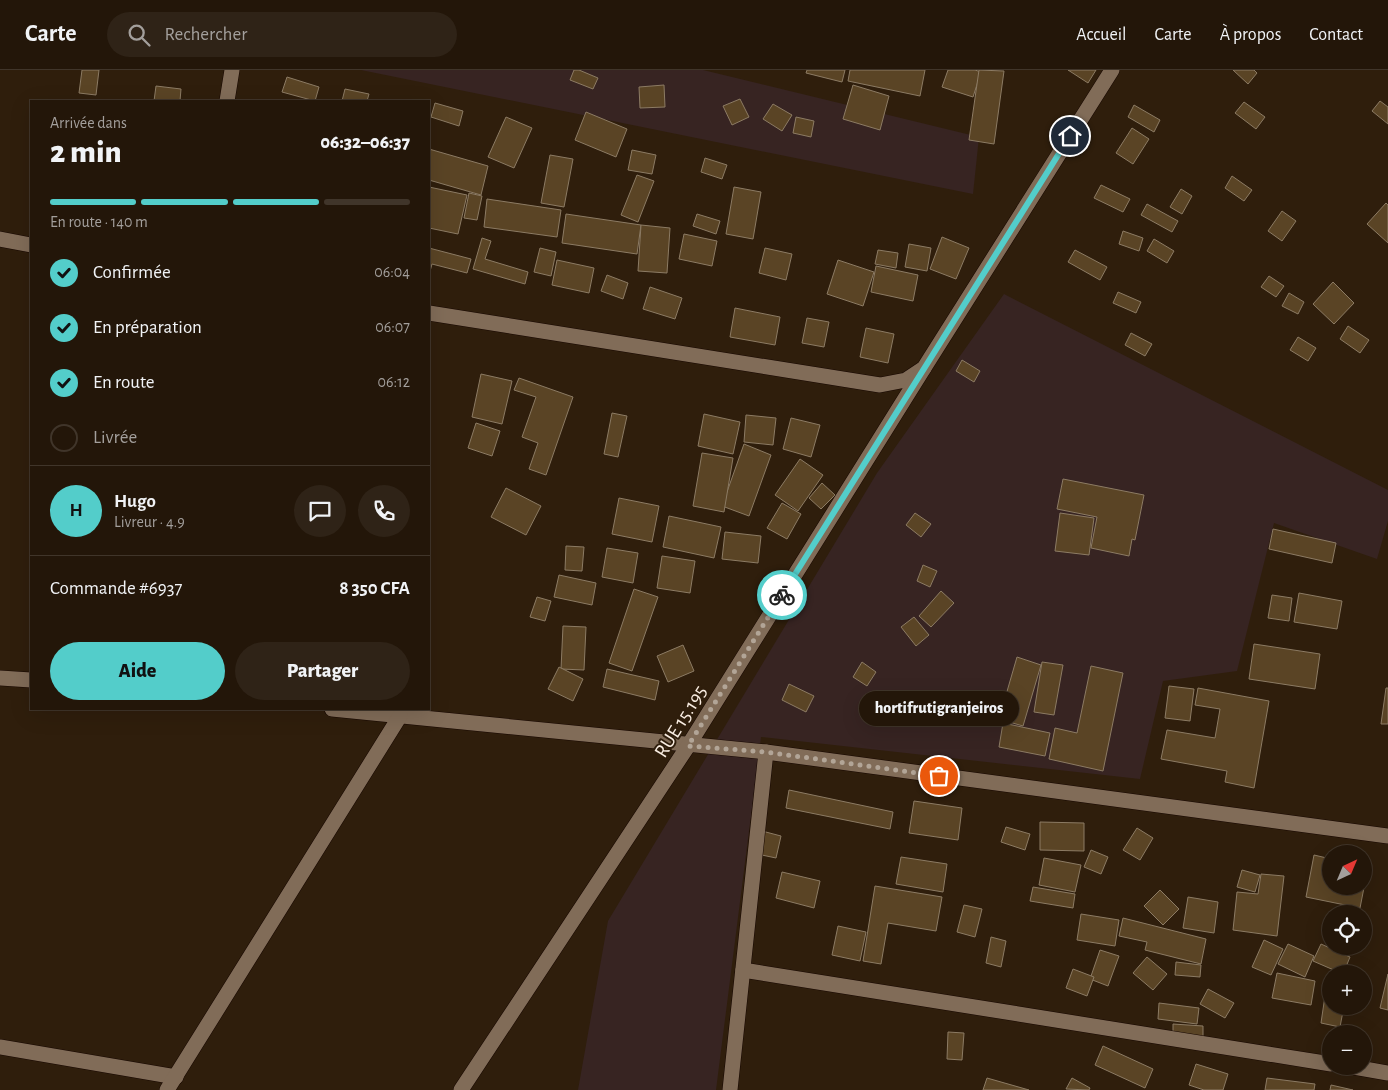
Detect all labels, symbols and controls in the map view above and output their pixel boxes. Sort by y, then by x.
search box [107,12,457,57]
icon: search [125,21,153,49]
text: Carte [25,22,77,46]
text: Rechercher [165,25,247,44]
text: Accueil [1076,26,1127,44]
text: Carte [1155,26,1192,44]
text: À propos [1220,26,1281,44]
text: Contact [1309,26,1363,44]
text: Arrivée dans [50,115,127,131]
pin [1049,115,1091,157]
icon: home [1056,122,1084,150]
text: 06:32–06:37 [320,133,410,152]
text: 2 min [50,136,122,168]
text: En route · 140 m [50,214,148,230]
icon: check [50,259,78,287]
text: Confirmée [93,263,171,282]
text: 06:04 [374,264,410,280]
icon: check [50,314,78,342]
text: En préparation [93,318,202,337]
text: 06:07 [375,319,410,335]
icon: check [50,369,78,397]
text: En route [93,373,155,392]
text: 06:12 [378,374,410,390]
text: Livrée [93,428,137,447]
button: chat [294,485,346,537]
button: phone [358,485,410,537]
text: Hugo [114,492,156,511]
text: H [69,501,83,520]
text: Livreur · 4.9 [114,514,185,530]
courier [757,570,807,620]
text: Commande #6937 [50,579,182,598]
text: 8 350 CFA [339,579,410,598]
icon: bike [768,581,796,609]
button: Aide [50,642,225,700]
button: Partager [235,642,410,700]
street label: RUE 15.195 [651,682,711,761]
callout: hortifrutigranjeiros [859,691,1019,726]
text: hortifrutigranjeiros [875,700,1003,716]
pin [918,755,960,797]
icon: bag [925,762,953,790]
north arrow [1322,845,1372,895]
map controls [1322,845,1372,1075]
button: locate [1322,905,1372,955]
button: + [1322,965,1372,1015]
button: − [1322,1025,1372,1075]

